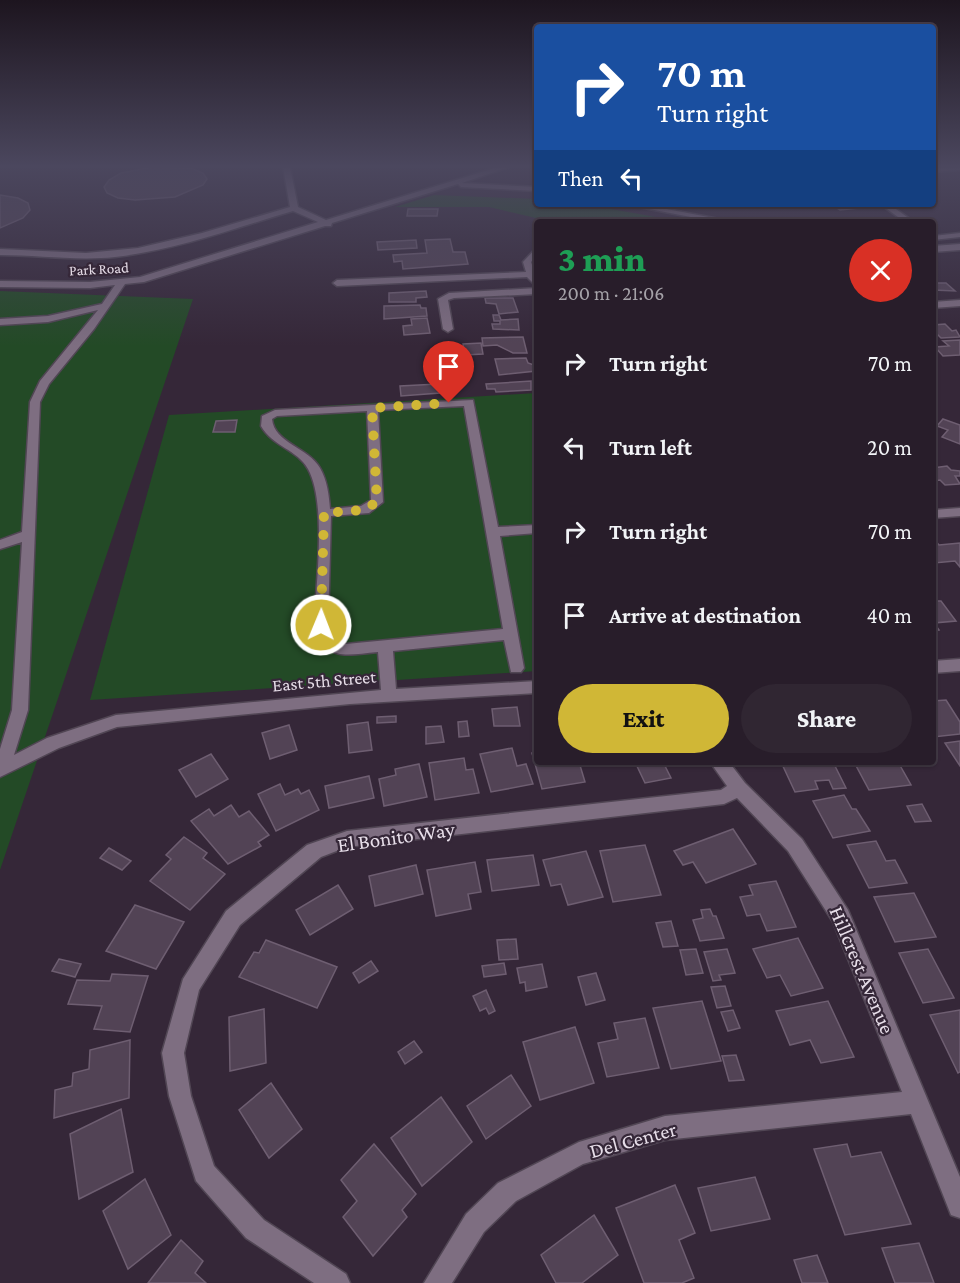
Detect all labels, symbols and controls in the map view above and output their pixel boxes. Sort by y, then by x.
icon: right [558,48,636,126]
text: 70 m [657,49,746,96]
text: Turn right [657,98,768,128]
icon: left [615,162,648,195]
text: Then [558,166,603,191]
text: 3 min [558,239,646,279]
button: close [849,239,912,302]
street label: Park Road [69,259,129,279]
text: 200 m · 21:06 [558,282,664,304]
pin [423,341,474,403]
icon: right [558,347,591,380]
icon: arrive [432,350,465,383]
text: Turn right [609,351,707,376]
text: 70 m [868,351,912,376]
icon: left [558,431,591,464]
text: Turn left [609,435,692,460]
text: 20 m [867,435,912,460]
icon: right [558,515,591,548]
text: Turn right [609,519,707,544]
text: 70 m [868,519,912,544]
position arrow [289,593,353,657]
icon: arrive [558,599,591,632]
text: Arrive at destination [609,603,801,628]
text: 40 m [867,603,912,628]
street label: East 5th Street [271,666,378,695]
button: Exit [558,684,729,753]
button: Share [741,684,912,753]
street label: El Bonito Way [336,817,457,857]
street label: Hillcrest Avenue [824,903,900,1037]
street label: Del Center [587,1117,680,1163]

